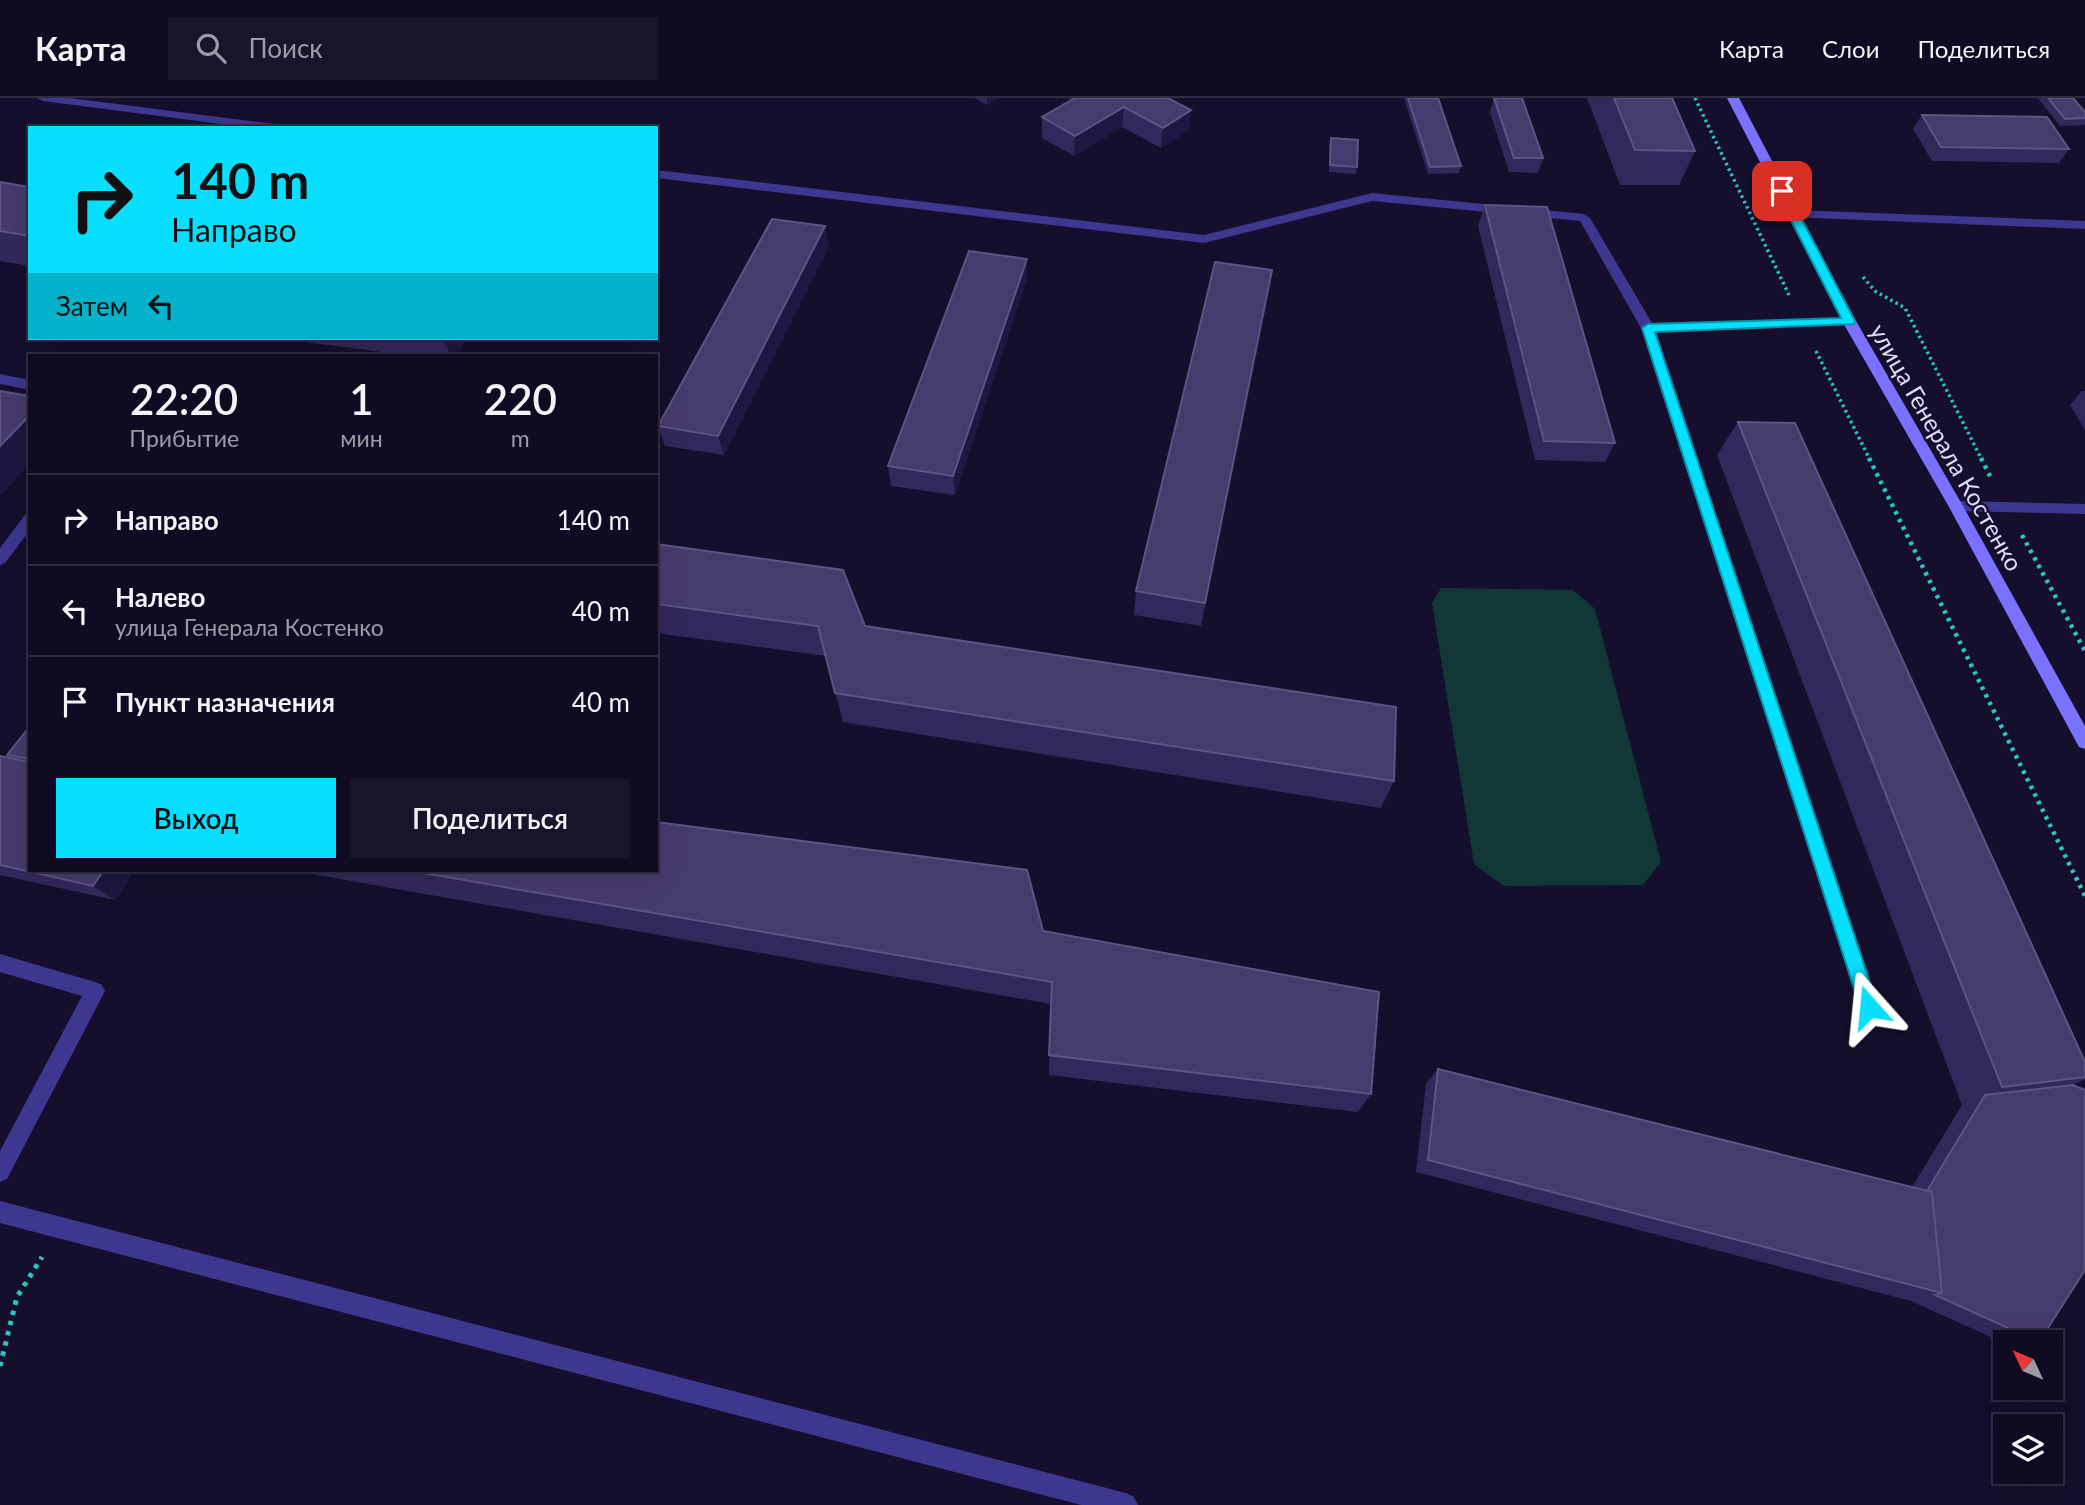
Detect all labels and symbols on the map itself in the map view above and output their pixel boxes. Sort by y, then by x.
pin [1752,161,1812,221]
street label: улица Генерала Костенко [1864,318,2030,576]
position arrow [1832,970,1906,1044]
north arrow [1993,1330,2063,1400]

